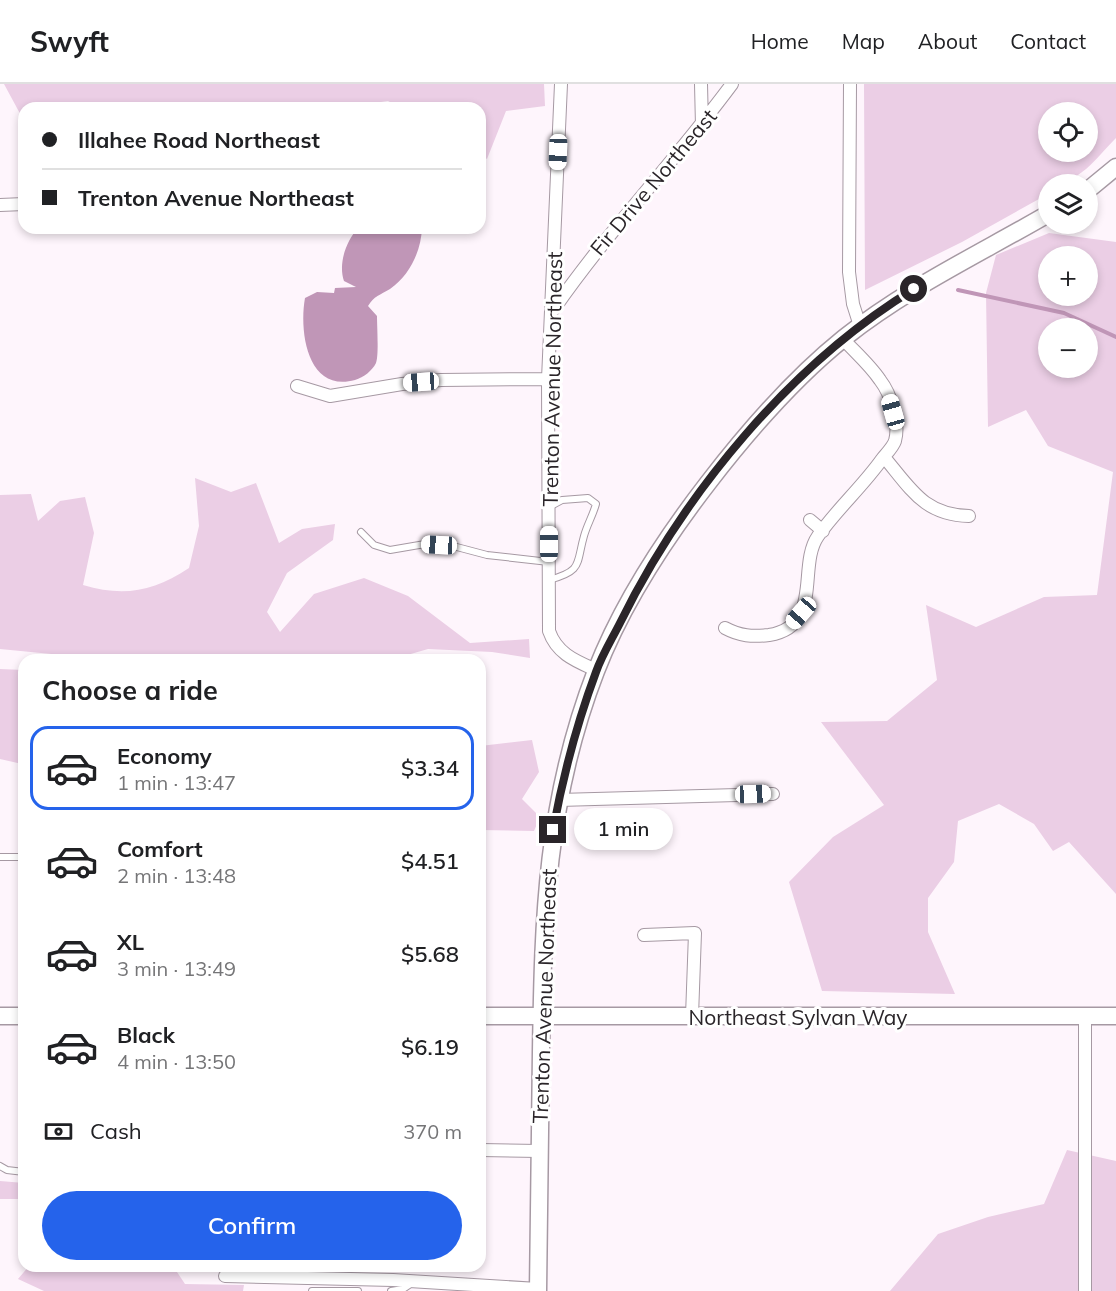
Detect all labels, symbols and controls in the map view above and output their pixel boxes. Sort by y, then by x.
text: Swyft [30,24,109,59]
text: Home [751,28,809,54]
text: Map [842,28,885,54]
text: About [918,28,977,54]
text: Contact [1010,28,1086,54]
map controls [1038,102,1098,378]
button: locate [1038,102,1098,162]
street label: Fir Drive Northeast [584,103,722,261]
text: Illahee Road Northeast [78,126,320,154]
car [548,134,568,170]
button: layers [1038,174,1098,234]
text: Trenton Avenue Northeast [78,184,354,212]
button: + [1038,246,1098,306]
street label: Trenton Avenue Northeast [537,251,567,507]
route start [900,275,927,302]
button: − [1038,318,1098,378]
car [402,372,440,392]
car [879,392,907,432]
car [540,526,558,562]
car [421,535,457,555]
car [782,594,820,632]
text: Choose a ride [42,673,218,707]
icon: car [45,741,99,795]
text: Economy [117,742,212,770]
text: $3.34 [401,754,459,782]
text: 1 min · 13:47 [117,770,236,795]
car [735,784,771,804]
callout: 1 min [574,809,673,851]
route end [539,816,566,843]
text: 1 min [598,816,649,841]
icon: car [45,834,99,888]
text: Comfort [117,835,203,863]
text: $4.51 [401,847,459,875]
text: 2 min · 13:48 [117,863,236,888]
street label: Trenton Avenue Northeast [527,868,561,1124]
icon: car [45,927,99,981]
text: XL [117,928,144,956]
text: $5.68 [401,940,459,968]
text: 3 min · 13:49 [117,956,236,981]
street label: Northeast Sylvan Way [689,1004,907,1030]
icon: car [45,1020,99,1074]
text: Black [117,1021,175,1049]
text: $6.19 [401,1033,459,1061]
text: 4 min · 13:50 [117,1049,236,1074]
icon: cash [42,1115,75,1148]
text: Cash [90,1117,142,1145]
text: 370 m [403,1119,462,1144]
button: Confirm [42,1191,462,1260]

